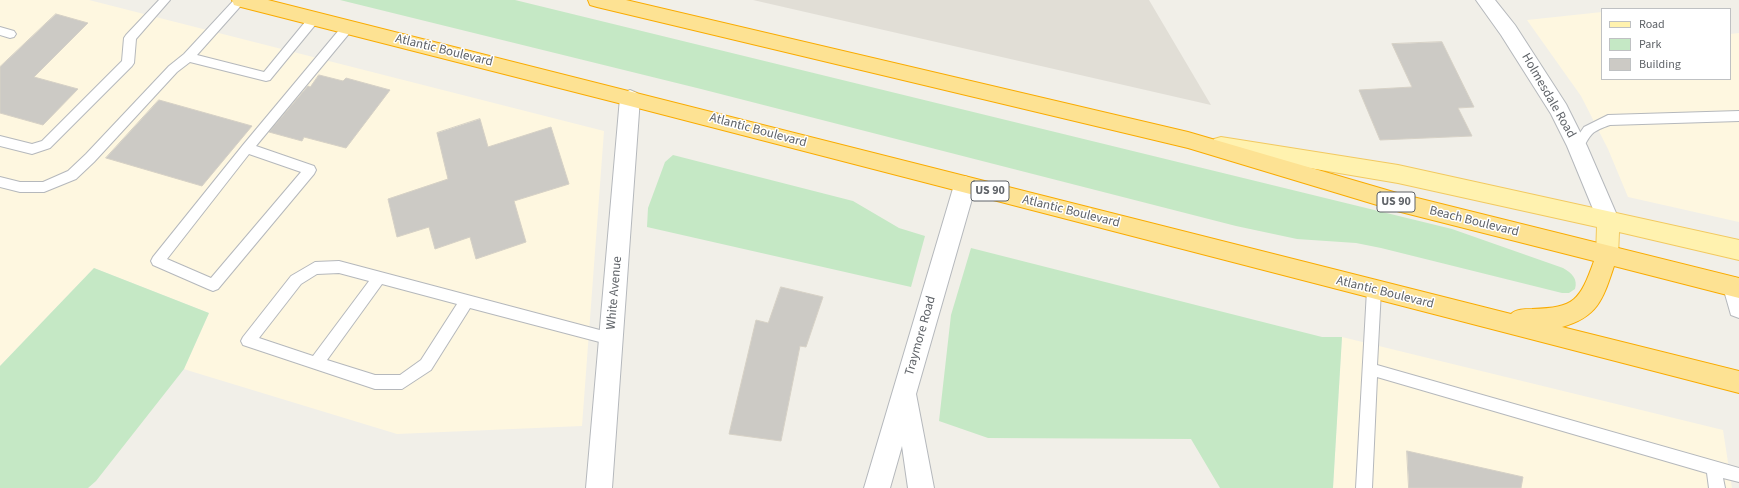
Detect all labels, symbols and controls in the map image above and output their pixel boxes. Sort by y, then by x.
legend [1601,8,1731,80]
text: Road [1639,16,1665,33]
street label: Atlantic Boulevard [394,31,494,71]
text: Park [1639,36,1661,53]
street label: Holmesdale Road [1517,51,1579,141]
text: Building [1639,56,1681,73]
street label: Atlantic Boulevard [708,111,808,151]
road number: US 90 [971,181,1009,201]
street label: Atlantic Boulevard [1021,192,1121,232]
road number: US 90 [1377,192,1415,212]
street label: Beach Boulevard [1428,203,1520,241]
street label: White Avenue [604,256,626,330]
street label: Atlantic Boulevard [1335,273,1435,313]
street label: Traymore Road [902,294,940,378]

